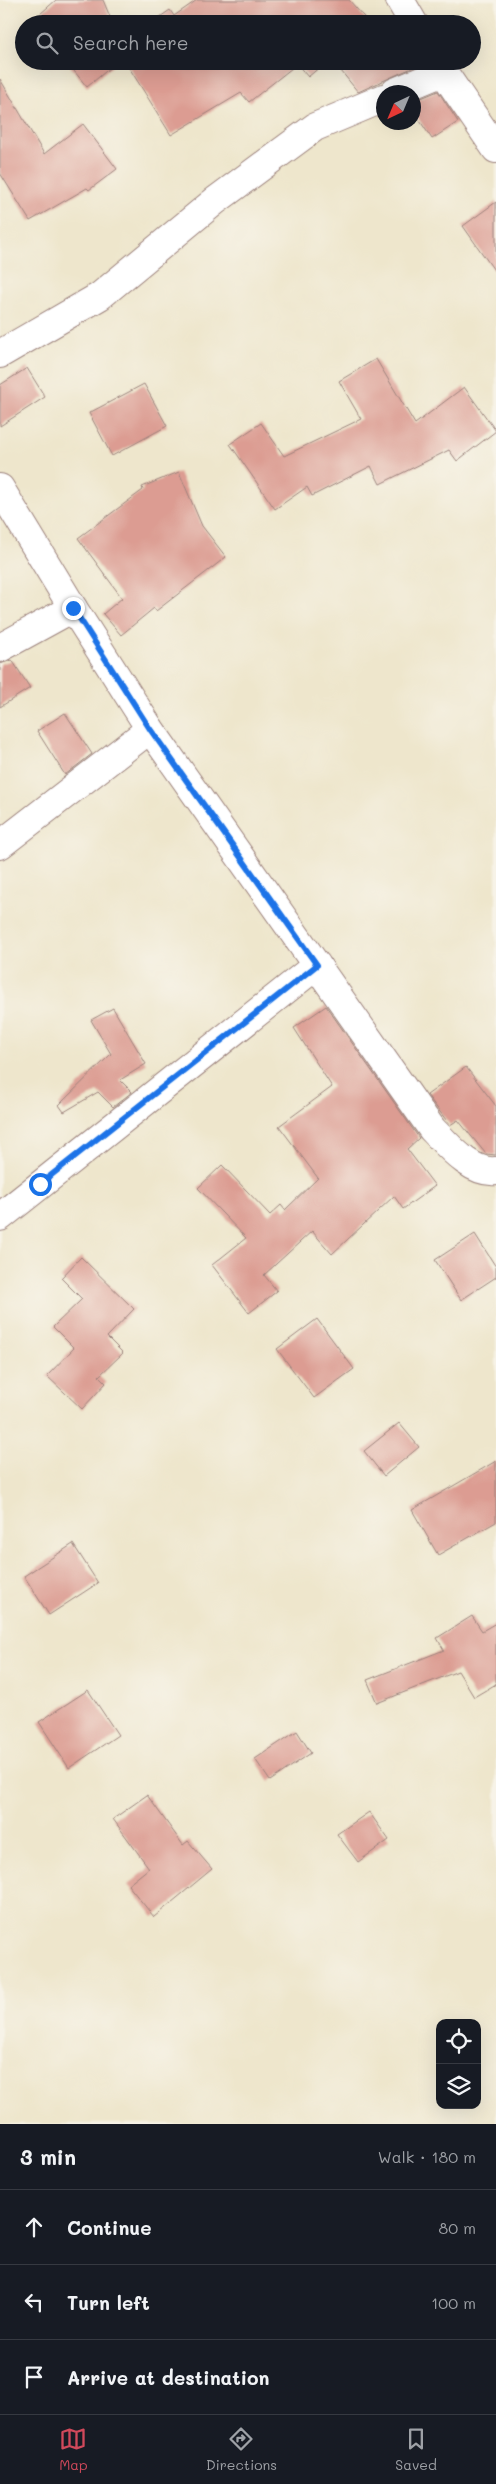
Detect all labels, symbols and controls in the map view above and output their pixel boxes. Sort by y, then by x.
search box [15,15,481,70]
icon: search [33,29,61,57]
text: Search here [73,30,189,55]
north arrow [376,85,421,130]
route end [62,597,85,620]
route start [29,1173,52,1196]
map controls [436,2019,481,2109]
button: locate [436,2019,481,2064]
button: layers [436,2064,481,2109]
text: 3 min [20,2143,76,2170]
text: Walk · 180 m [378,2146,476,2167]
icon: ahead [20,2213,48,2241]
text: Continue [67,2215,152,2240]
text: 80 m [439,2217,476,2238]
icon: left [20,2288,48,2316]
text: Turn left [67,2290,150,2315]
text: 100 m [431,2292,476,2313]
icon: arrive [20,2363,48,2391]
text: Arrive at destination [67,2365,270,2390]
tab: Map [59,2425,88,2474]
tab: Directions [206,2425,277,2474]
tab: Saved [395,2425,437,2474]

